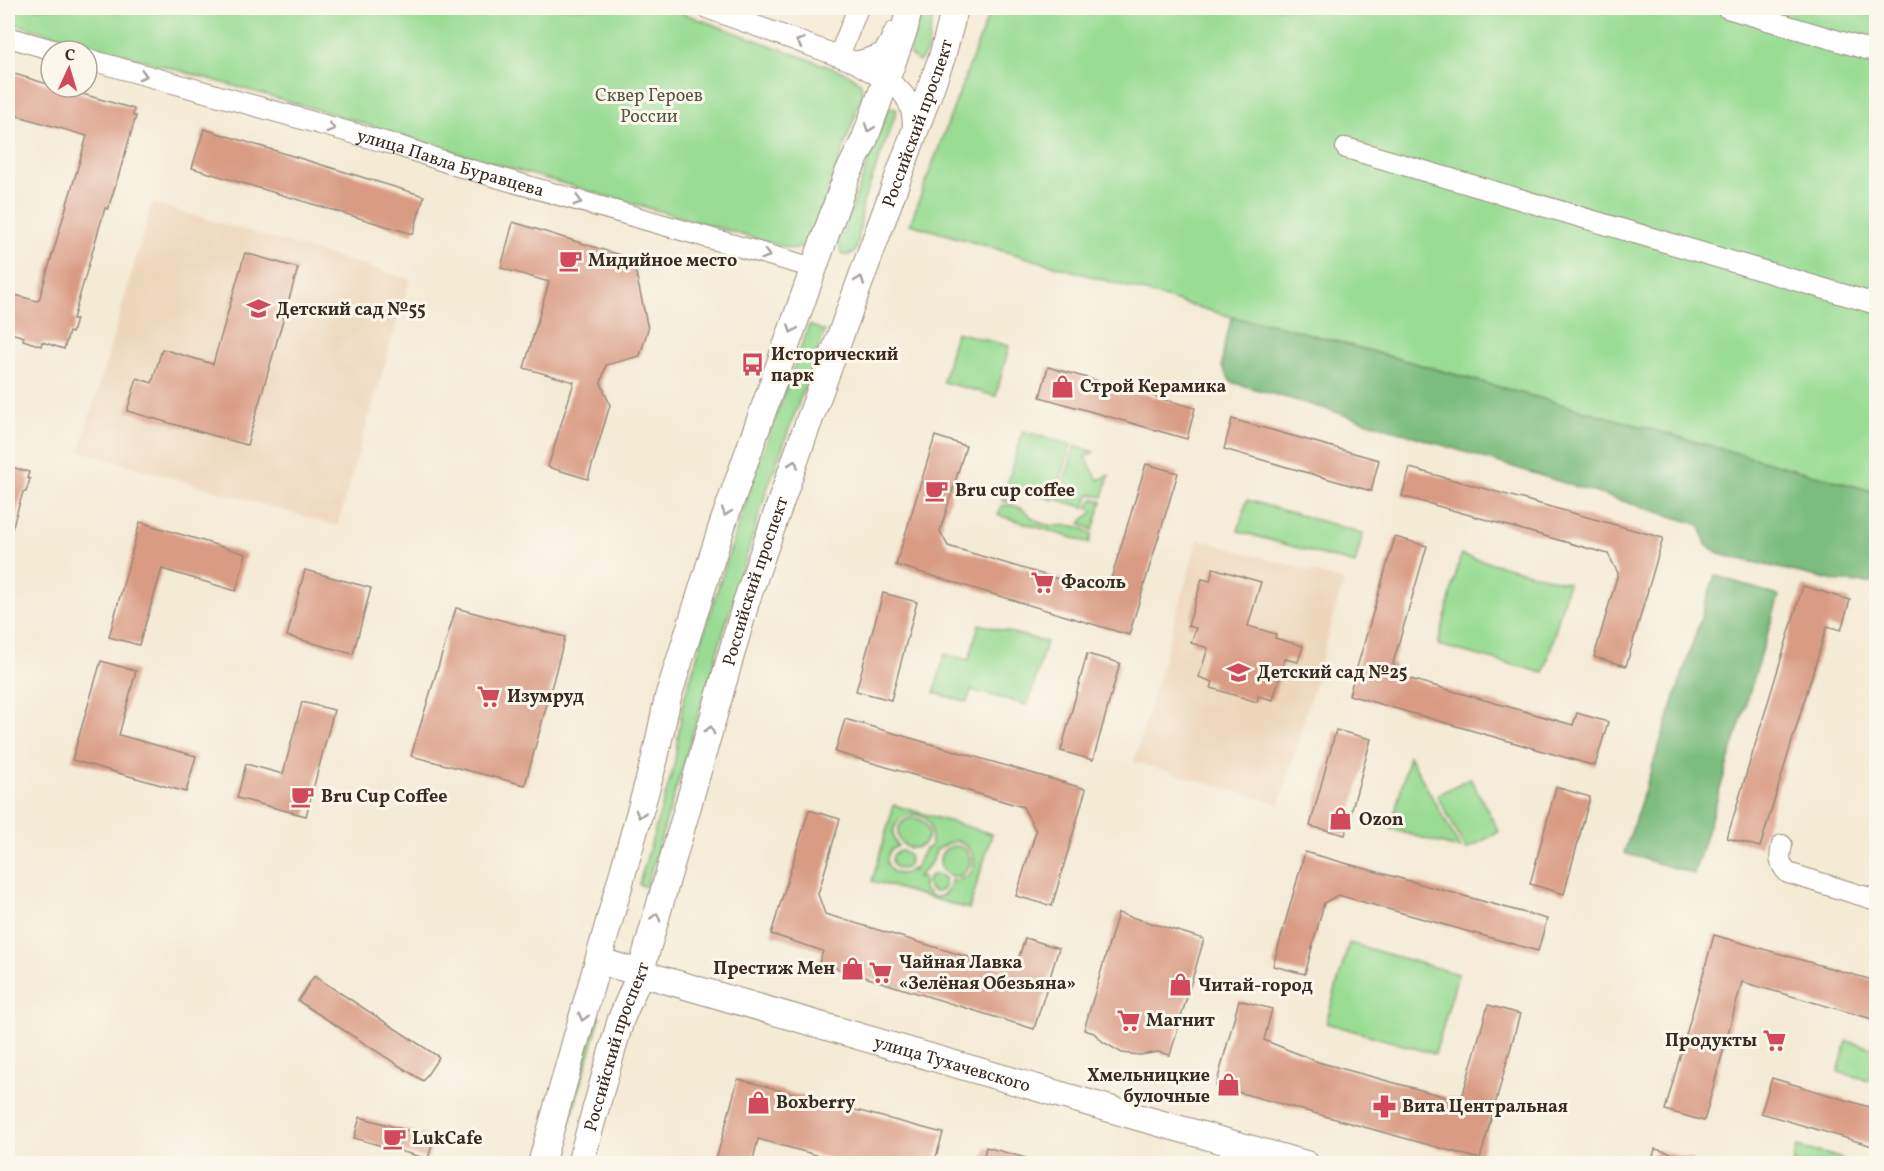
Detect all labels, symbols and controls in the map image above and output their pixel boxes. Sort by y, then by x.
one-way arrow [796,36,806,49]
street label: Российский проспект [877,37,960,211]
north arrow [39,39,99,99]
text: С [64,45,76,67]
one-way arrow [137,68,148,80]
park label: Сквер Героев России [595,84,703,130]
one-way arrow [326,120,336,133]
one-way arrow [863,122,876,133]
street label: улица Павла Буравцева [354,124,547,204]
one-way arrow [572,194,583,206]
cafe icon: Мидийное место [557,247,583,273]
one-way arrow [760,248,771,260]
place label: Мидийное место [588,249,737,274]
one-way arrow [853,276,865,287]
school or university icon: Детский сад №55 [245,296,271,322]
place label: Детский сад №55 [276,298,426,323]
one-way arrow [786,323,799,333]
place label: Исторический парк [771,343,898,389]
bus stop icon: Исторический парк [740,351,766,377]
shop icon: Строй Керамика [1049,373,1075,399]
place label: Строй Керамика [1080,375,1226,400]
one-way arrow [786,459,799,470]
cafe icon: Bru cup coffee [924,477,950,503]
place label: Bru cup coffee [955,479,1075,504]
street label: Российский проспект [717,493,796,669]
one-way arrow [721,506,734,517]
supermarket icon: Фасоль [1030,569,1056,595]
place label: Фасоль [1061,571,1126,596]
school or university icon: Детский сад №25 [1226,659,1252,685]
place label: Детский сад №25 [1257,661,1407,686]
supermarket icon: Изумруд [476,683,502,709]
place label: Изумруд [507,685,584,710]
one-way arrow [703,725,715,736]
cafe icon: Bru Cup Coffee [290,783,316,809]
place label: Bru Cup Coffee [321,785,447,810]
shop icon: Ozon [1328,806,1354,832]
place label: Ozon [1359,808,1404,833]
one-way arrow [634,809,647,819]
one-way arrow [649,912,661,923]
place label: Чайная Лавка «Зелёная Обезьяна» [899,951,1076,997]
shop icon: Престиж Мен [840,955,866,981]
place label: Престиж Мен [713,957,835,982]
street label: Российский проспект [579,959,657,1135]
supermarket icon: Чайная Лавка «Зелёная Обезьяна» [868,959,894,985]
shop icon: Читай-город [1167,972,1193,998]
place label: Читай-город [1198,974,1313,999]
supermarket icon: Магнит [1115,1007,1141,1033]
place label: Магнит [1146,1009,1215,1034]
one-way arrow [578,1012,590,1022]
supermarket icon: Продукты [1762,1027,1788,1053]
place label: Продукты [1665,1029,1757,1054]
street label: улица Тухачевского [871,1030,1033,1099]
place label: Хмельницкие булочные [1087,1064,1210,1110]
shop icon: Хмельницкие булочные [1215,1072,1241,1098]
shop icon: Boxberry [745,1089,771,1115]
place label: Boxberry [776,1091,855,1116]
pharmacy icon: Вита Центральная [1371,1093,1397,1119]
place label: Вита Центральная [1402,1095,1568,1120]
cafe icon: LukCafe [381,1125,407,1151]
place label: LukCafe [412,1127,482,1152]

